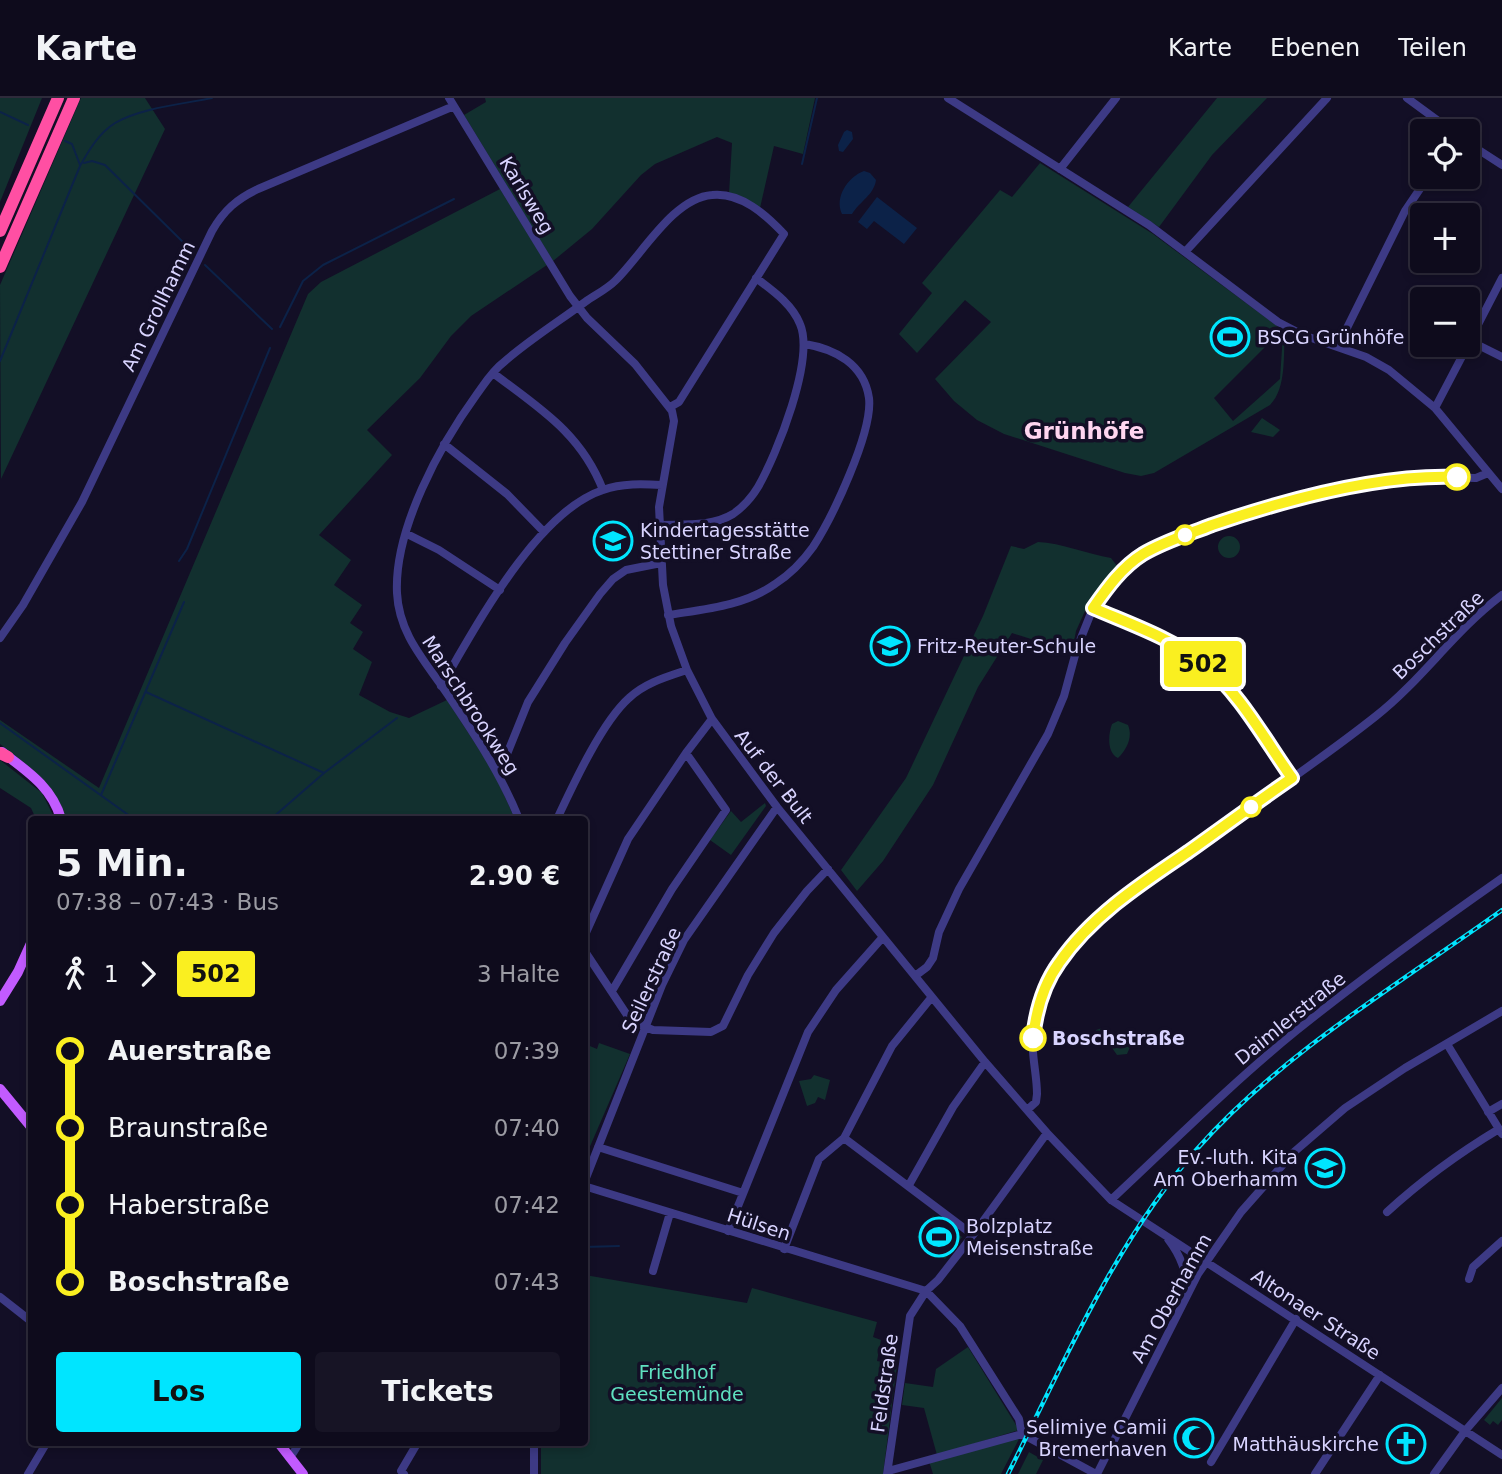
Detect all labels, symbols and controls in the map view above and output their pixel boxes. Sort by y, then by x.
text: Karte [35,29,137,68]
text: Karte [1168,34,1232,62]
text: Ebenen [1270,34,1360,62]
text: Teilen [1398,34,1467,62]
map controls [1410,119,1480,357]
button: locate [1410,119,1480,189]
street label: Karlsweg [495,152,559,238]
button: + [1410,203,1480,273]
street label: Am Grollhamm [117,237,199,375]
button: − [1410,287,1480,357]
sports icon: BSCG Grünhöfe [1209,316,1251,358]
place label: BSCG Grünhöfe [1257,326,1404,348]
district label: Grünhöfe [1024,418,1144,444]
unlabelled marker [1444,464,1470,490]
place label: Kindertagesstätte Stettiner Straße [640,519,810,563]
school or university icon: Kindertagesstätte Stettiner Straße [592,520,634,562]
unlabelled marker [1175,525,1195,545]
street label: Boschstraße [1388,586,1488,684]
school or university icon: Fritz-Reuter-Schule [869,625,911,667]
street label: Marschbrookweg [418,631,524,779]
place label: Fritz-Reuter-Schule [917,635,1096,657]
line badge: 502 [1163,641,1243,687]
text: 502 [1178,650,1228,678]
street label: Auf der Bult [730,725,818,827]
unlabelled marker [1241,797,1261,817]
text: 5 Min. [56,841,188,885]
text: 2.90 € [469,861,560,891]
text: 07:38 – 07:43 · Bus [56,889,279,915]
street label: Seilerstraße [617,924,685,1036]
icon: walk [56,955,94,993]
icon: forward [129,955,167,993]
text: 502 [191,960,241,988]
text: 1 [104,961,119,987]
text: 3 Halte [477,961,560,987]
street label: Daimlerstraße [1230,967,1350,1069]
marker: Boschstraße [1020,1025,1046,1051]
place label: Boschstraße [1052,1027,1185,1049]
text: Auerstraße [108,1036,272,1066]
text: 07:39 [494,1038,560,1064]
text: Braunstraße [108,1113,268,1143]
text: 07:40 [494,1115,560,1141]
place label: Ev.-luth. Kita Am Oberhamm [1154,1146,1298,1190]
school or university icon: Ev.-luth. Kita Am Oberhamm [1304,1147,1346,1189]
text: Haberstraße [108,1190,269,1220]
text: 07:42 [494,1192,560,1218]
street label: Hülsen [725,1203,793,1245]
place label: Bolzplatz Meisenstraße [966,1215,1093,1259]
sports icon: Bolzplatz Meisenstraße [918,1216,960,1258]
street label: Am Oberhamm [1126,1230,1216,1366]
street label: Altonaer Straße [1247,1264,1385,1364]
text: Boschstraße [108,1267,290,1297]
text: 07:43 [494,1269,560,1295]
street label: Feldstraße [866,1332,902,1434]
button: Los [56,1352,301,1432]
button: Tickets [315,1352,560,1432]
park label: Friedhof Geestemünde [610,1361,744,1405]
place label: Selimiye Camii Bremerhaven [1026,1416,1167,1460]
mosque icon: Selimiye Camii Bremerhaven [1173,1417,1215,1459]
church icon: Matthäuskirche [1385,1423,1427,1465]
place label: Matthäuskirche [1233,1433,1379,1455]

